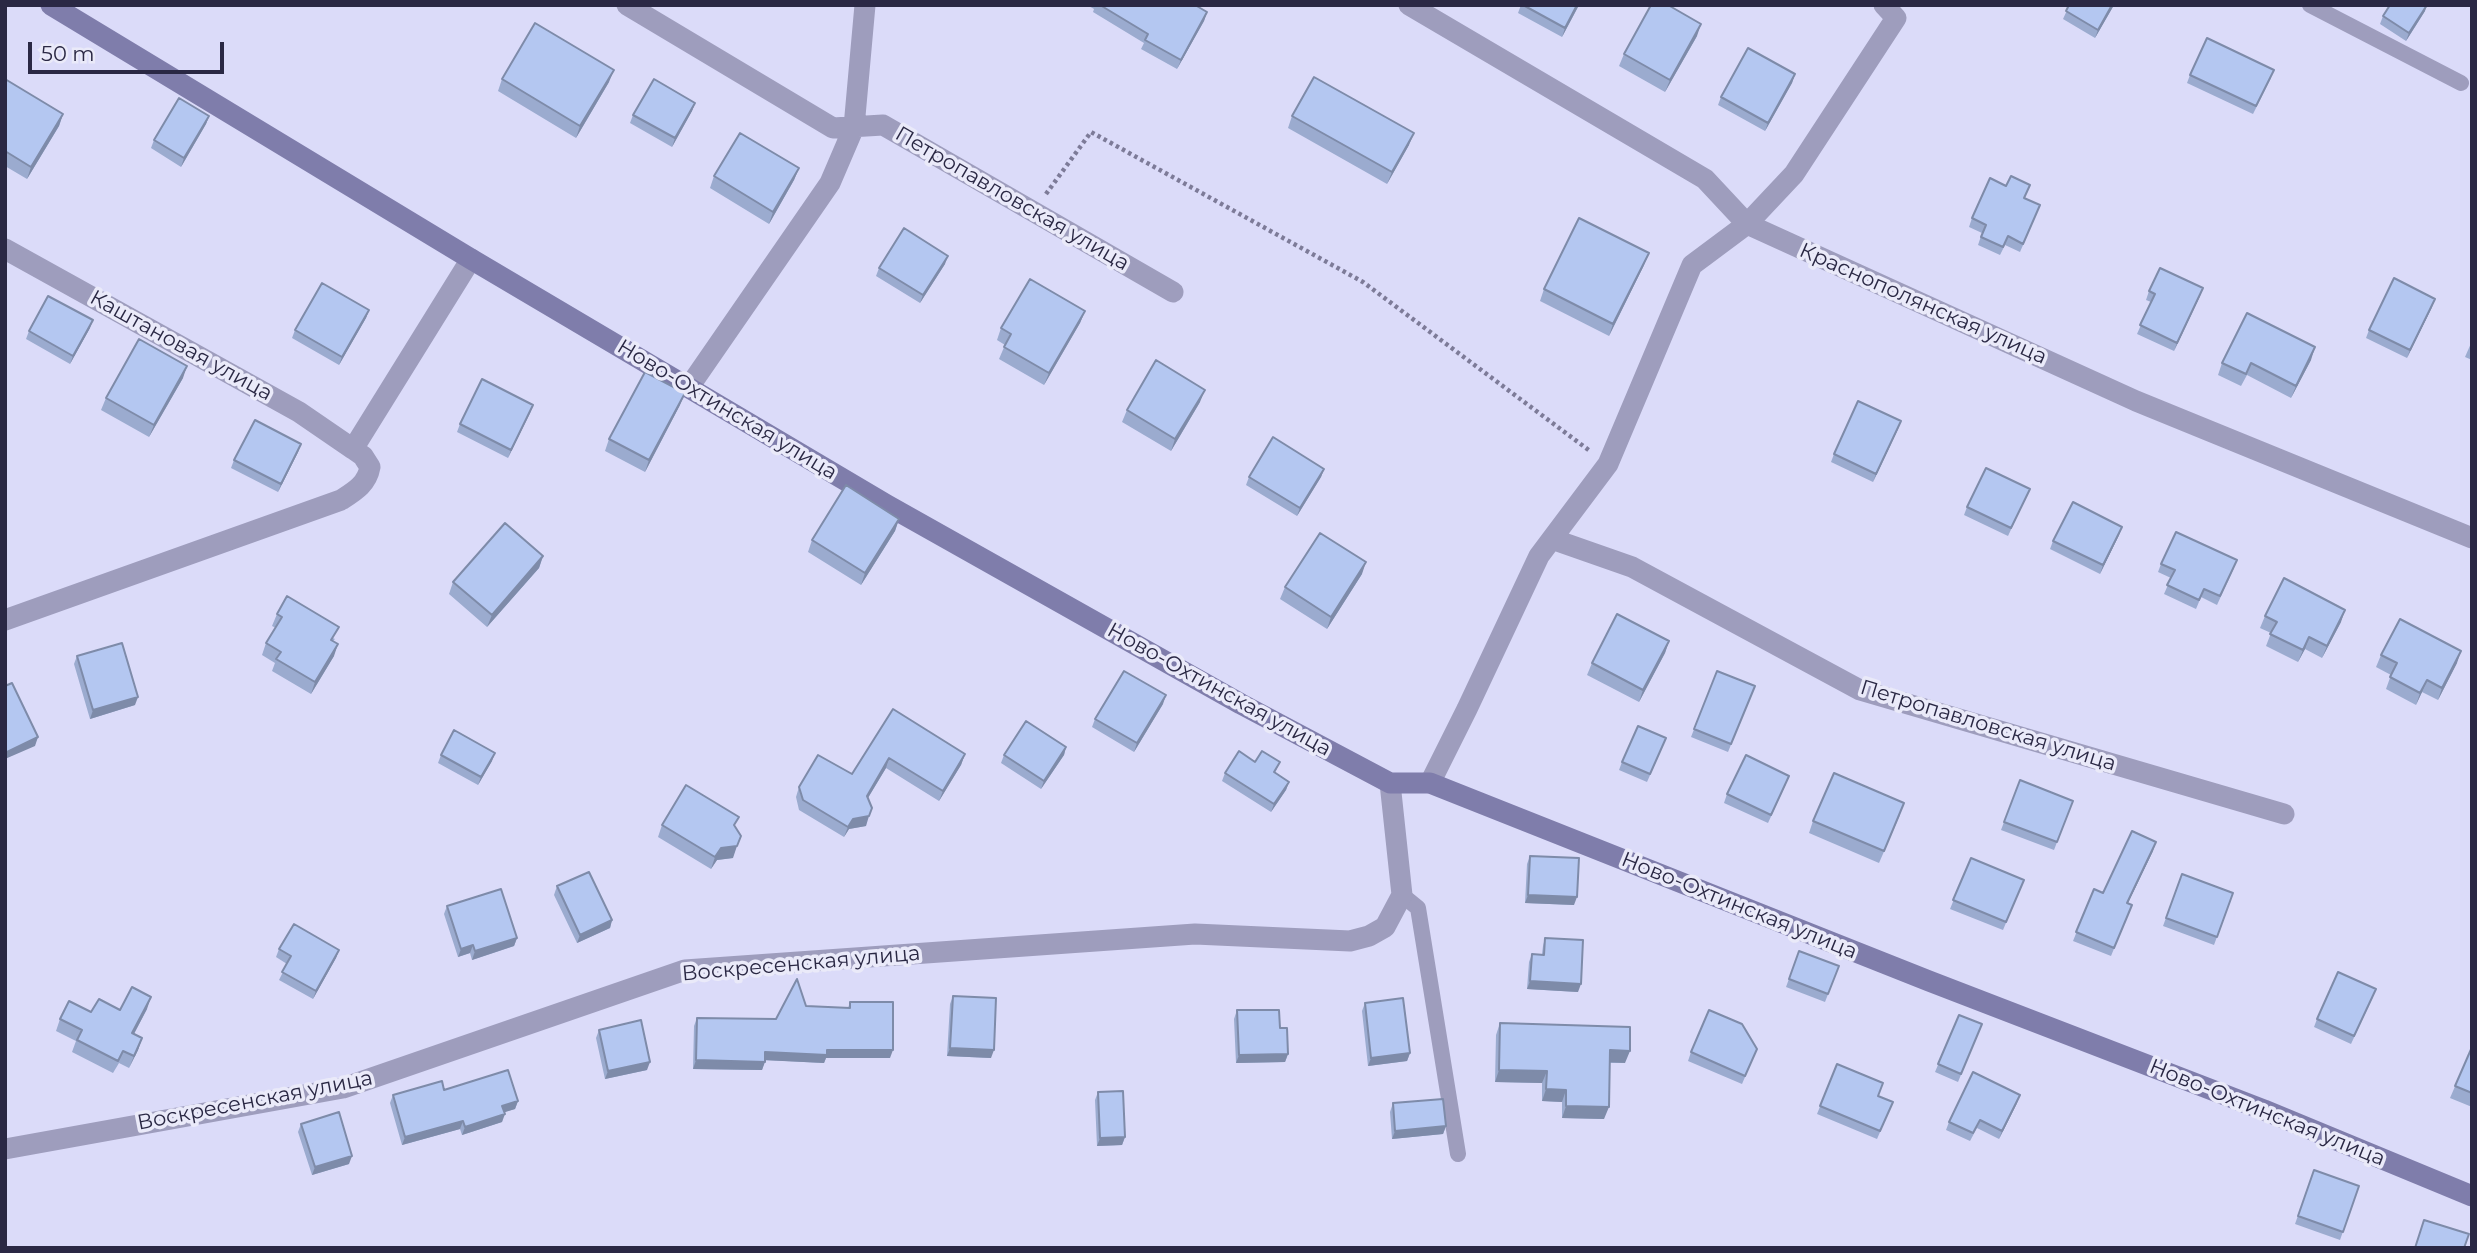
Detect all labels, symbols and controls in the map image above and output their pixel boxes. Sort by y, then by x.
scale bar [32,28,228,72]
text: 50 m [41,41,95,66]
street label: Петропавловская улица [891,122,1133,276]
street label: Краснополянская улица [1795,238,2051,370]
street label: Каштановая улица [85,285,277,407]
street label: Ново-Охтинская улица [613,334,841,486]
street label: Ново-Охтинская улица [1103,618,1335,762]
street label: Петропавловская улица [1857,675,2119,777]
street label: Ново-Охтинская улица [1617,847,1861,965]
street label: Воскресенская улица [681,941,921,987]
street label: Ново-Охтинская улица [2145,1054,2389,1172]
street label: Воскресенская улица [135,1066,375,1136]

